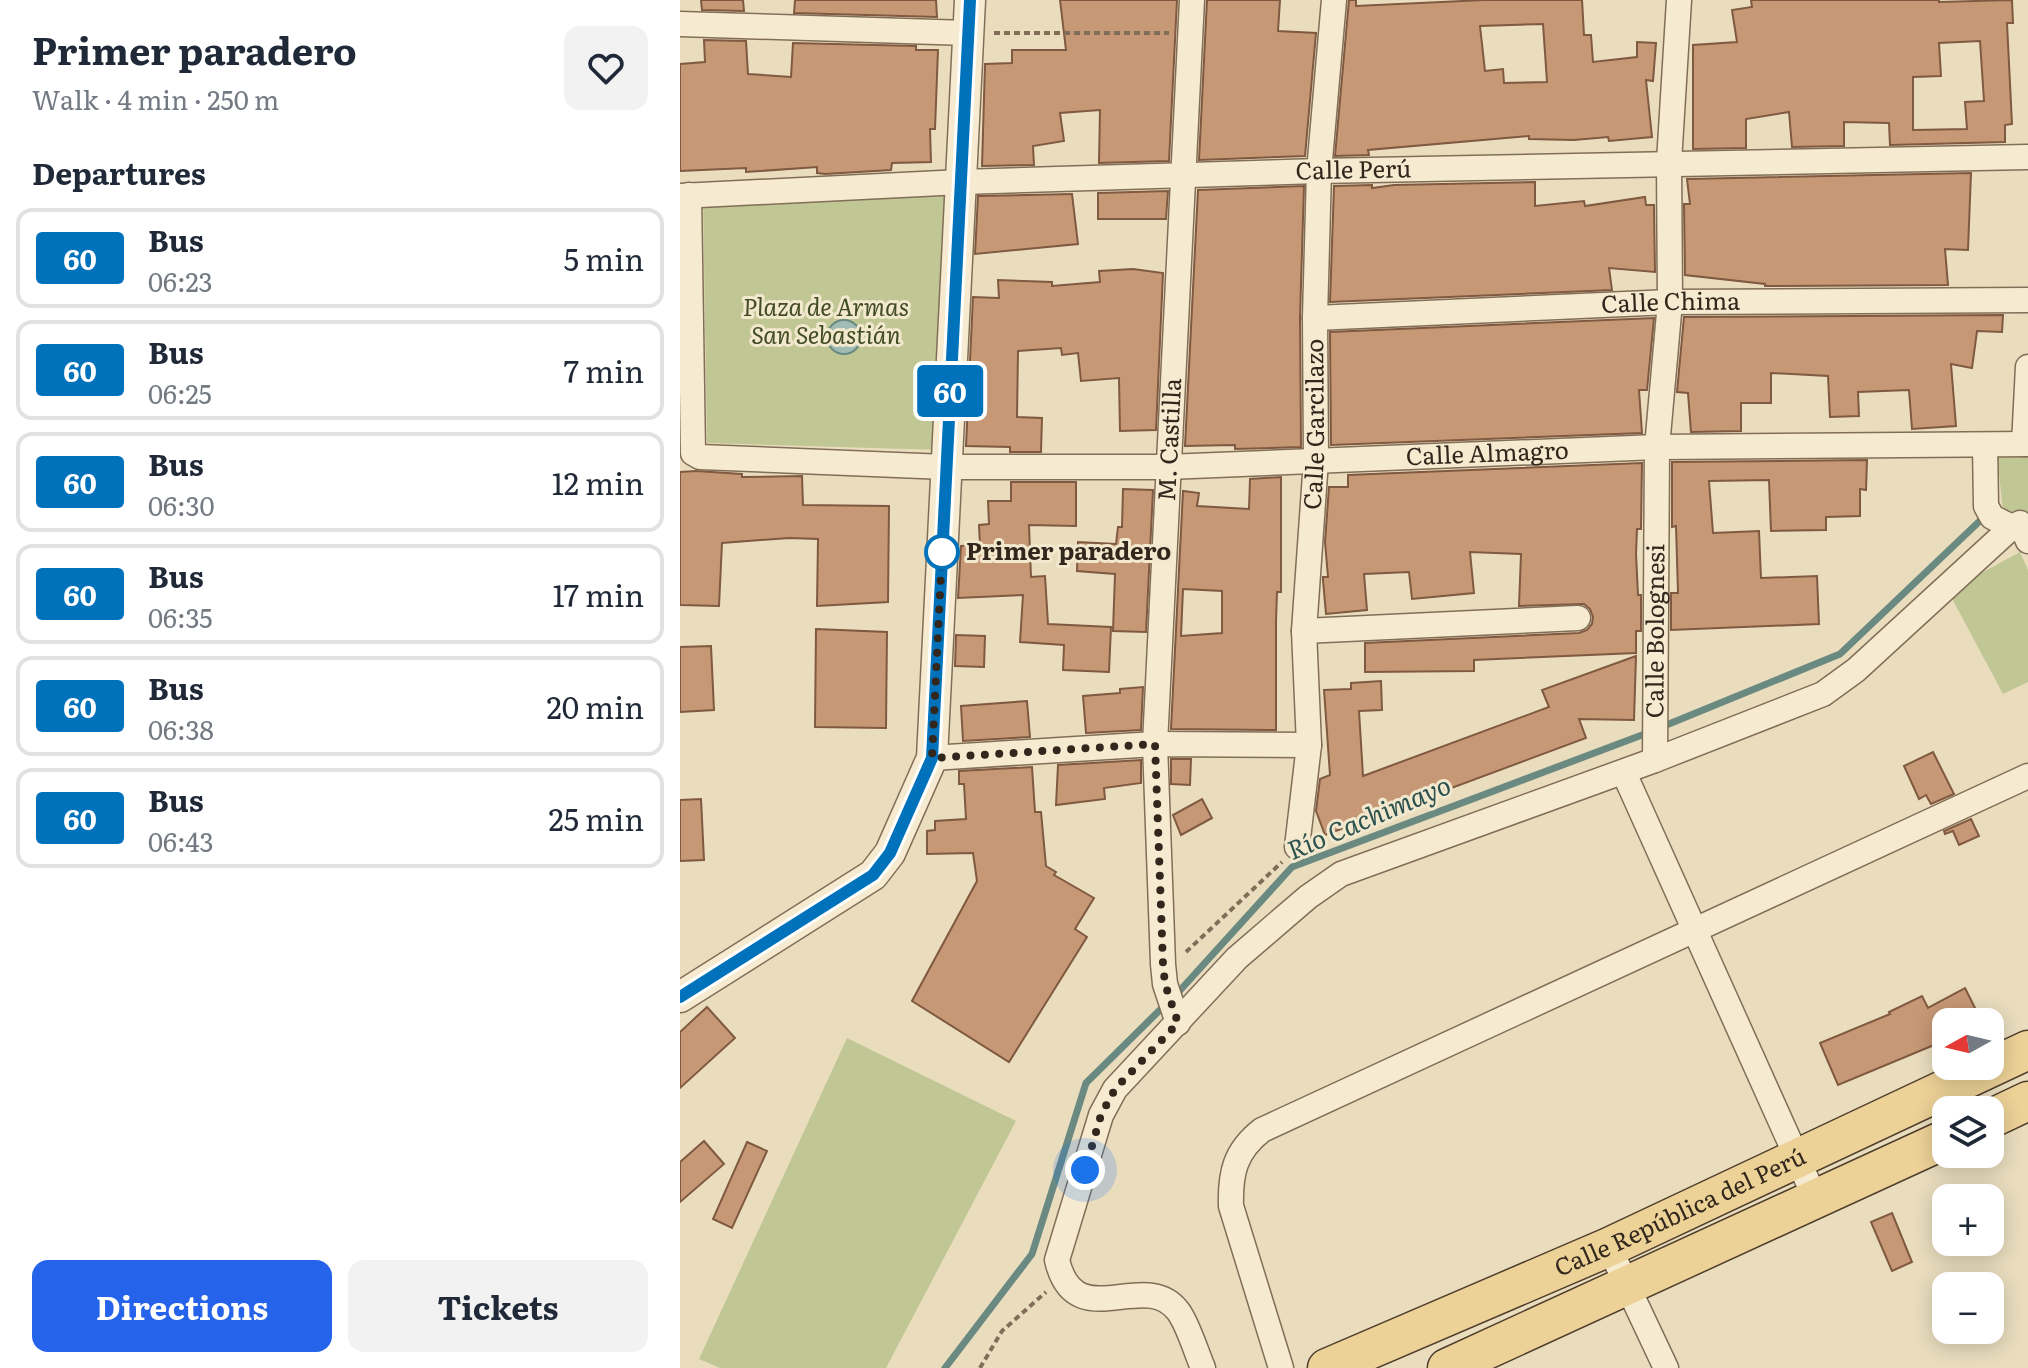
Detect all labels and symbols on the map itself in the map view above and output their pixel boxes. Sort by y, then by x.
street label: Calle Perú [1295,149,1412,187]
street label: Calle Chima [1600,282,1740,320]
park label: Plaza de Armas San Sebastián [743,288,909,351]
street label: Calle Garcilazo [1293,339,1331,511]
line badge: 60 [914,365,986,417]
street label: M. Castilla [1147,377,1188,502]
street label: Calle Almagro [1405,431,1569,472]
place label: Primer paradero [966,532,1171,567]
marker: Primer paradero [925,535,959,569]
street label: Calle Bolognesi [1635,544,1671,718]
water label: Río Cachimayo [1280,764,1456,868]
north arrow [1932,1008,2004,1080]
street label: Calle República del Perú [1548,1137,1811,1284]
your location [1065,1150,1105,1190]

